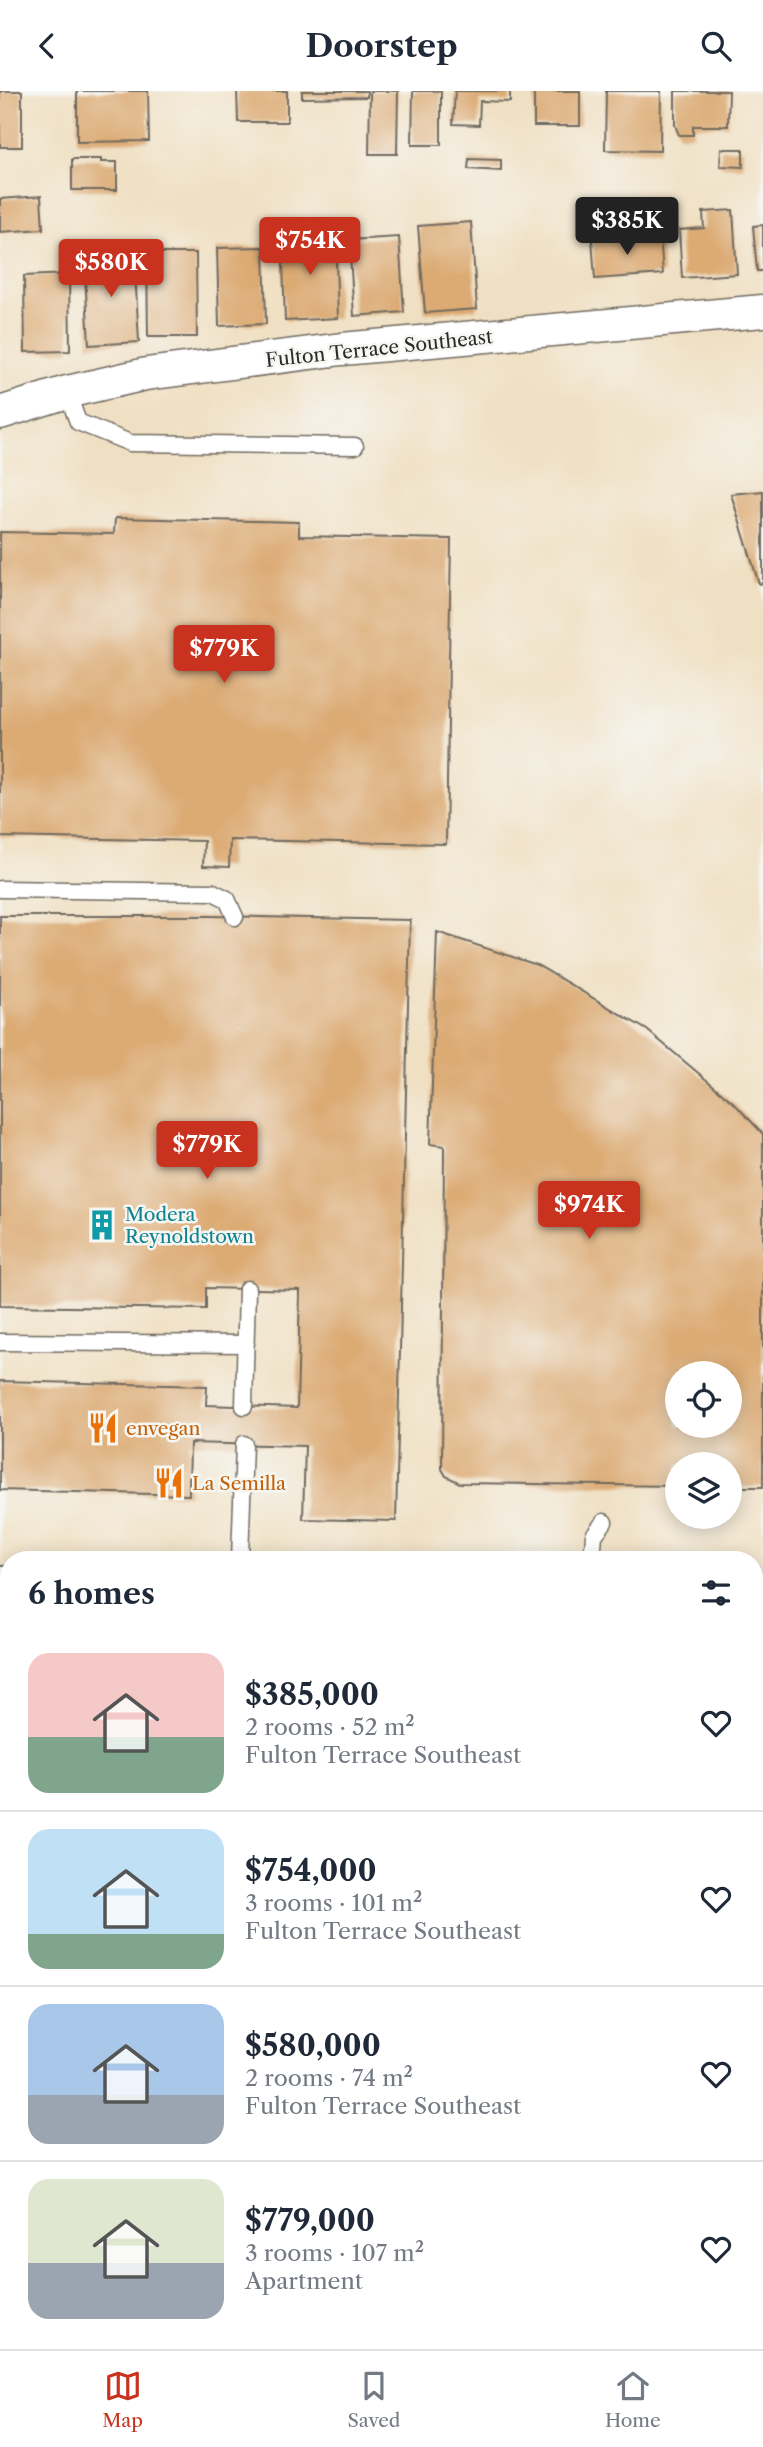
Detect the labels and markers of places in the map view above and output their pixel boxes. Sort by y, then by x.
pin: $385K [578,197,676,257]
pin: $754K [261,218,359,277]
pin: $580K [62,239,160,299]
pin: $779K [175,625,273,685]
pin: $779K [158,1121,256,1181]
pin: $974K [540,1181,638,1241]
place label: Modera Reynoldstown [125,1203,254,1248]
building icon: Modera Reynoldstown [85,1208,119,1242]
restaurant icon: envegan [86,1411,120,1445]
place label: envegan [126,1417,200,1440]
restaurant icon: La Semilla [152,1466,186,1500]
place label: La Semilla [192,1472,286,1495]

